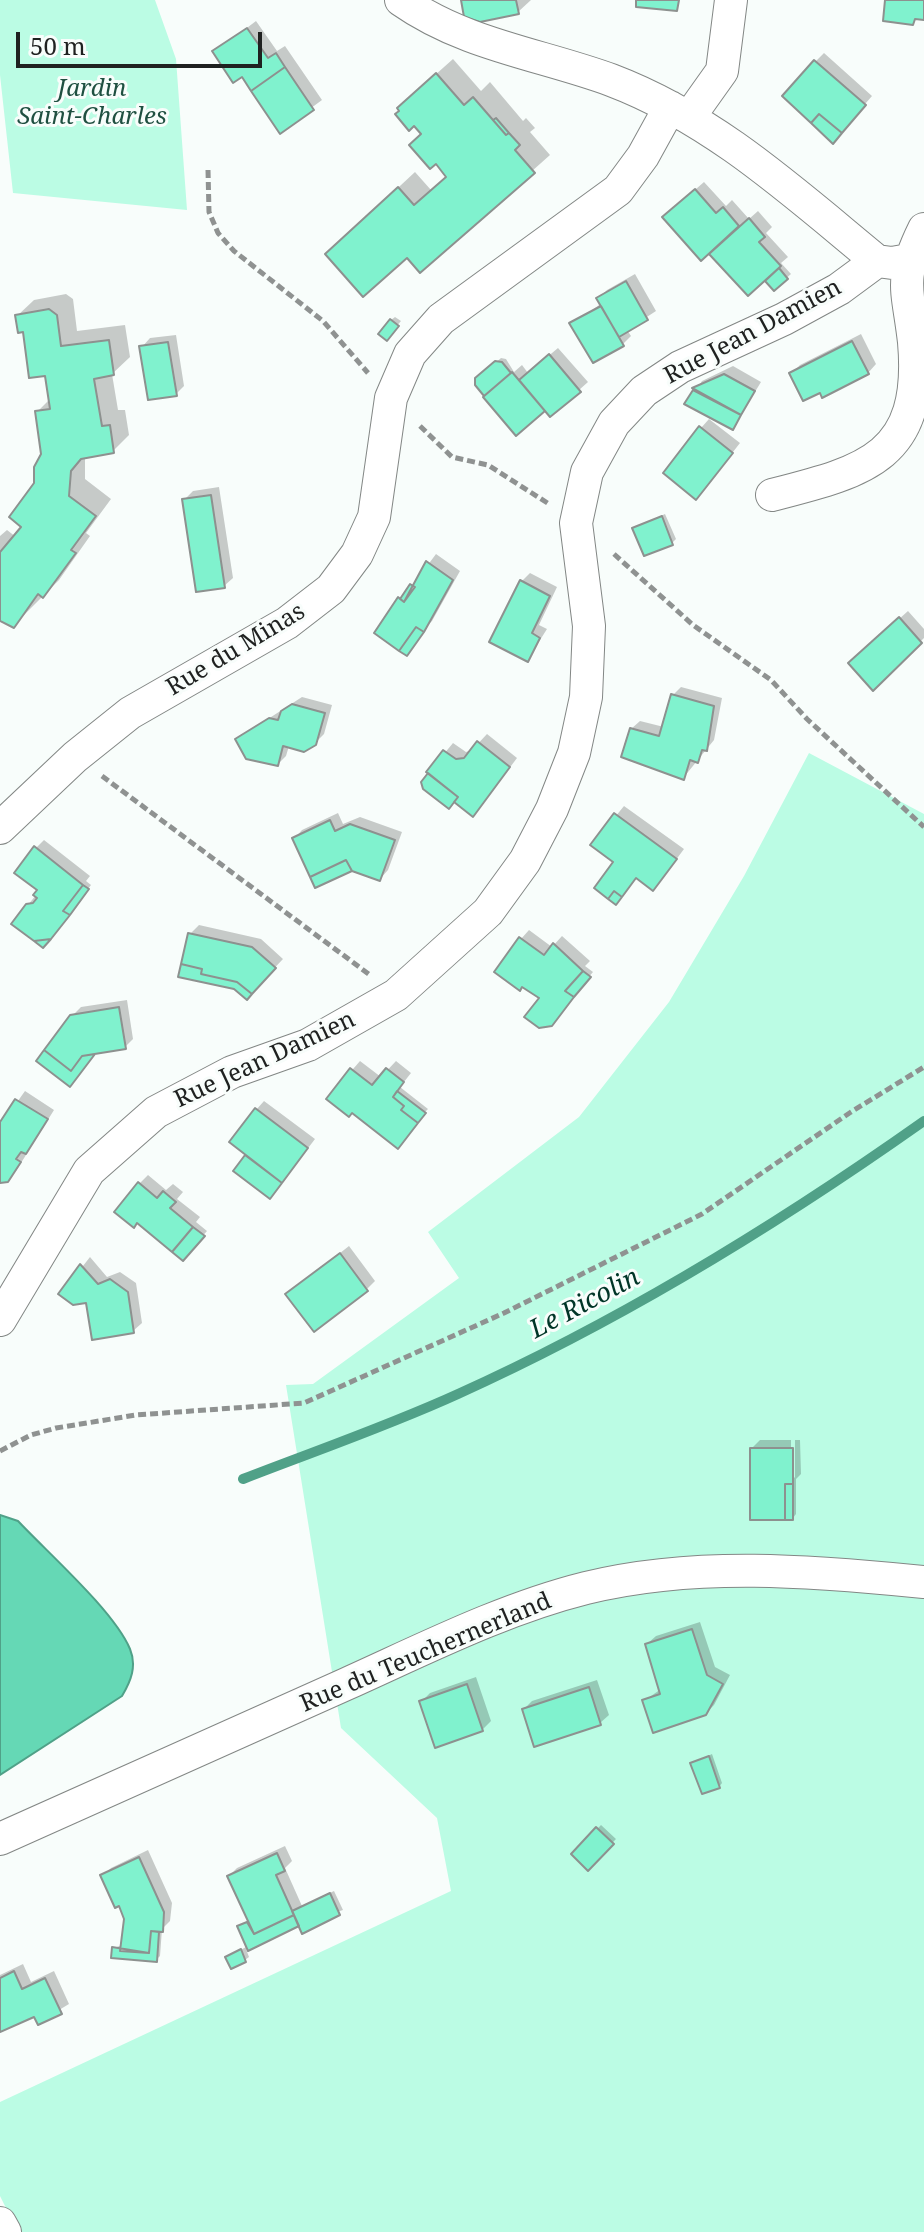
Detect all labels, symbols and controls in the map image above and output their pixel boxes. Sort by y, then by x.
scale bar [20,16,266,66]
text: 50 m [30,29,86,62]
park label: Jardin Saint-Charles [17,75,167,131]
street label: Rue Jean Damien [660,273,846,391]
street label: Rue du Minas [162,597,310,703]
street label: Rue Jean Damien [170,1005,360,1115]
water label: Le Ricolin [525,1262,645,1346]
street label: Rue du Teuchernerland [296,1587,556,1719]

